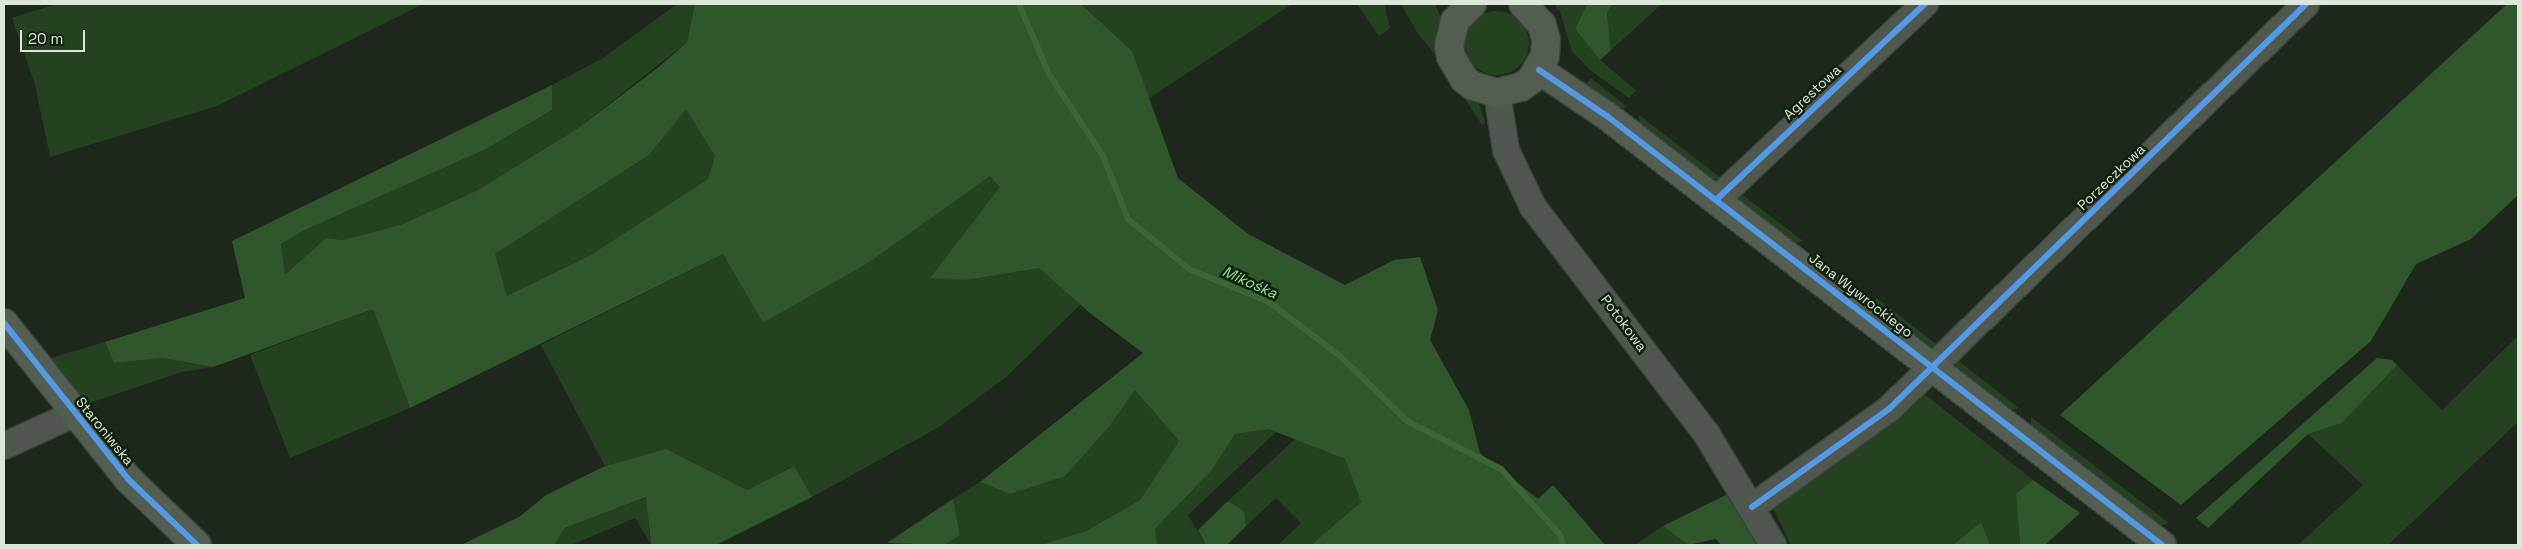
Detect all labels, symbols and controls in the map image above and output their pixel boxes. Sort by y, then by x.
scale bar [22,20,88,52]
text: 20 m [28,29,63,48]
street label: Agrestowa [1780,61,1844,123]
street label: Porzeczkowa [2074,141,2148,213]
street label: Jana Wywrockiego [1806,249,1916,341]
water label: Mikośka [1220,262,1280,302]
street label: Potokowa [1597,291,1651,355]
street label: Staroniwska [72,394,138,468]

